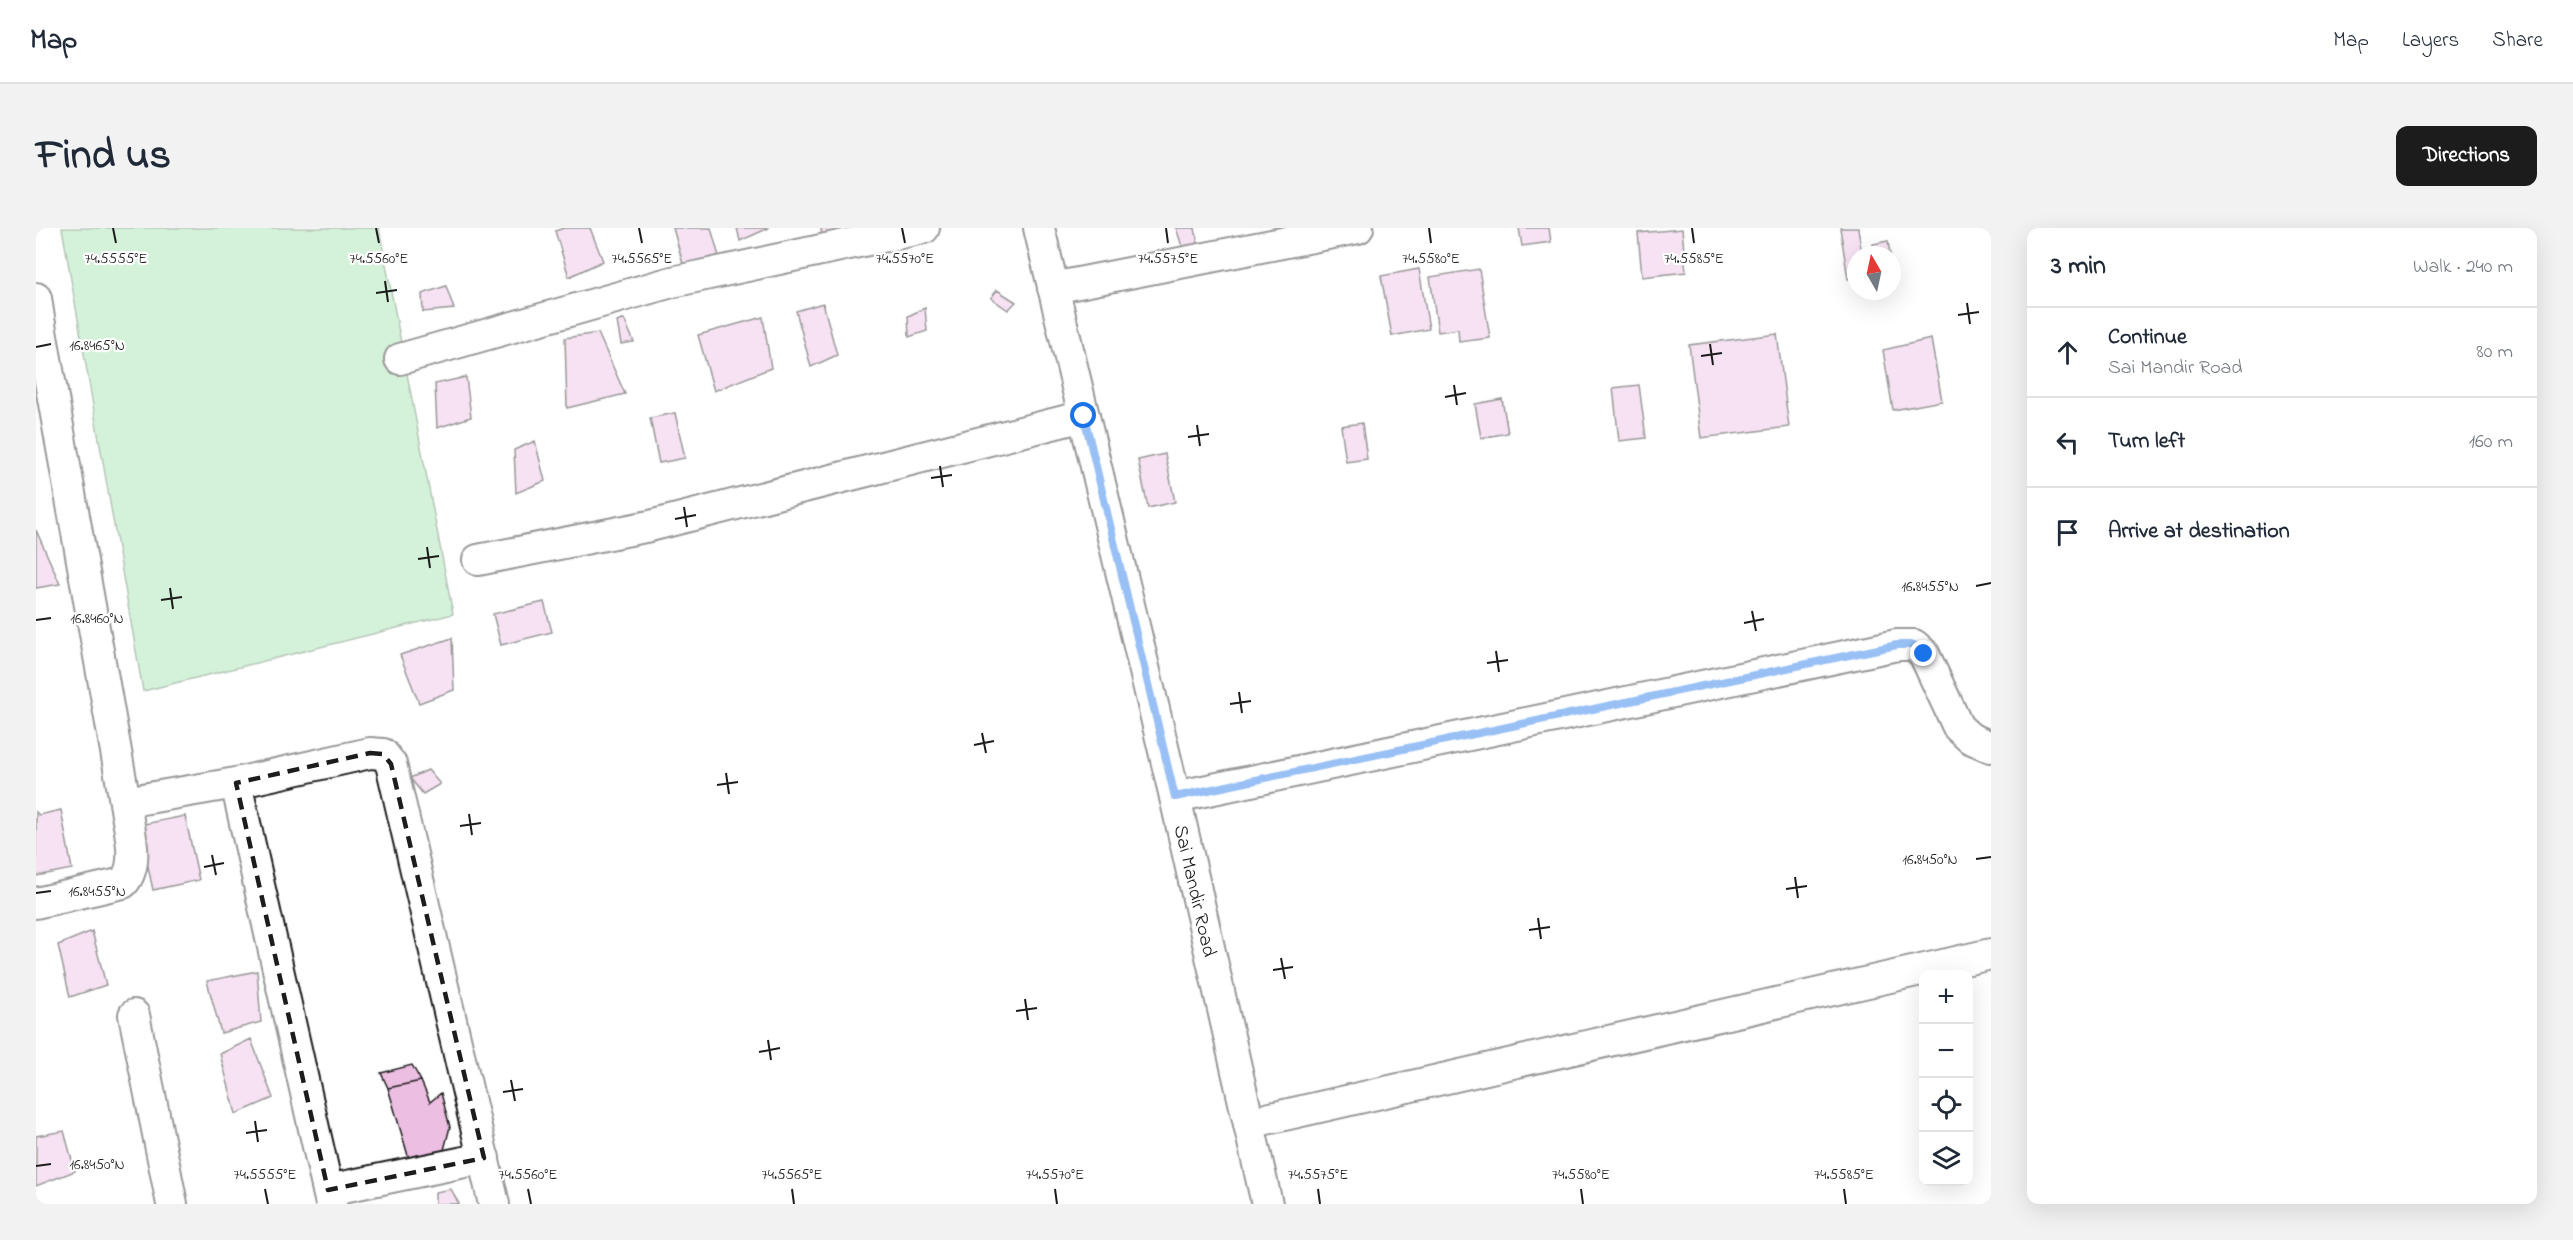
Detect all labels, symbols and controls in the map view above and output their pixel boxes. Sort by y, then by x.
text: Map [30,21,77,62]
text: Map [2333,26,2369,56]
text: Layers [2402,26,2459,56]
text: Share [2492,26,2543,56]
text: Find us [36,126,171,187]
button: Directions [2396,126,2537,186]
north arrow [1847,246,1901,300]
text: 74.5555°E [85,248,147,270]
text: 74.5560°E [350,248,408,270]
text: 74.5565°E [612,248,672,270]
text: 74.5570°E [876,248,934,270]
text: 74.5575°E [1138,248,1198,270]
text: 74.5580°E [1402,248,1460,270]
text: 74.5585°E [1664,248,1724,270]
text: 3 min [2051,248,2106,286]
text: Walk · 240 m [2413,253,2513,282]
text: Continue [2108,322,2187,354]
text: 16.8465°N [69,335,125,357]
icon: ahead [2051,336,2084,369]
text: 80 m [2476,338,2513,367]
text: Sai Mandir Road [2108,354,2243,383]
route start [1070,402,1096,428]
icon: left [2051,426,2084,459]
text: Turn left [2108,426,2185,458]
text: 160 m [2469,428,2513,457]
icon: arrive [2051,516,2084,549]
text: Arrive at destination [2108,516,2290,548]
text: 16.8455°N [1901,576,1959,598]
text: 16.8460°N [70,608,124,630]
route end [1910,640,1936,666]
street label: Sai Mandir Road [1165,822,1223,960]
text: 16.8450°N [1902,849,1958,871]
text: 16.8455°N [68,881,126,903]
map controls [1919,970,1973,1186]
button: + [1919,970,1973,1024]
button: − [1919,1024,1973,1078]
button: locate [1919,1078,1973,1132]
button: layers [1919,1132,1973,1186]
text: 16.8450°N [69,1154,125,1176]
text: 74.5555°E [234,1164,296,1186]
text: 74.5560°E [499,1164,557,1186]
text: 74.5565°E [762,1164,822,1186]
text: 74.5570°E [1026,1164,1084,1186]
text: 74.5575°E [1288,1164,1348,1186]
text: 74.5580°E [1552,1164,1610,1186]
text: 74.5585°E [1814,1164,1874,1186]

